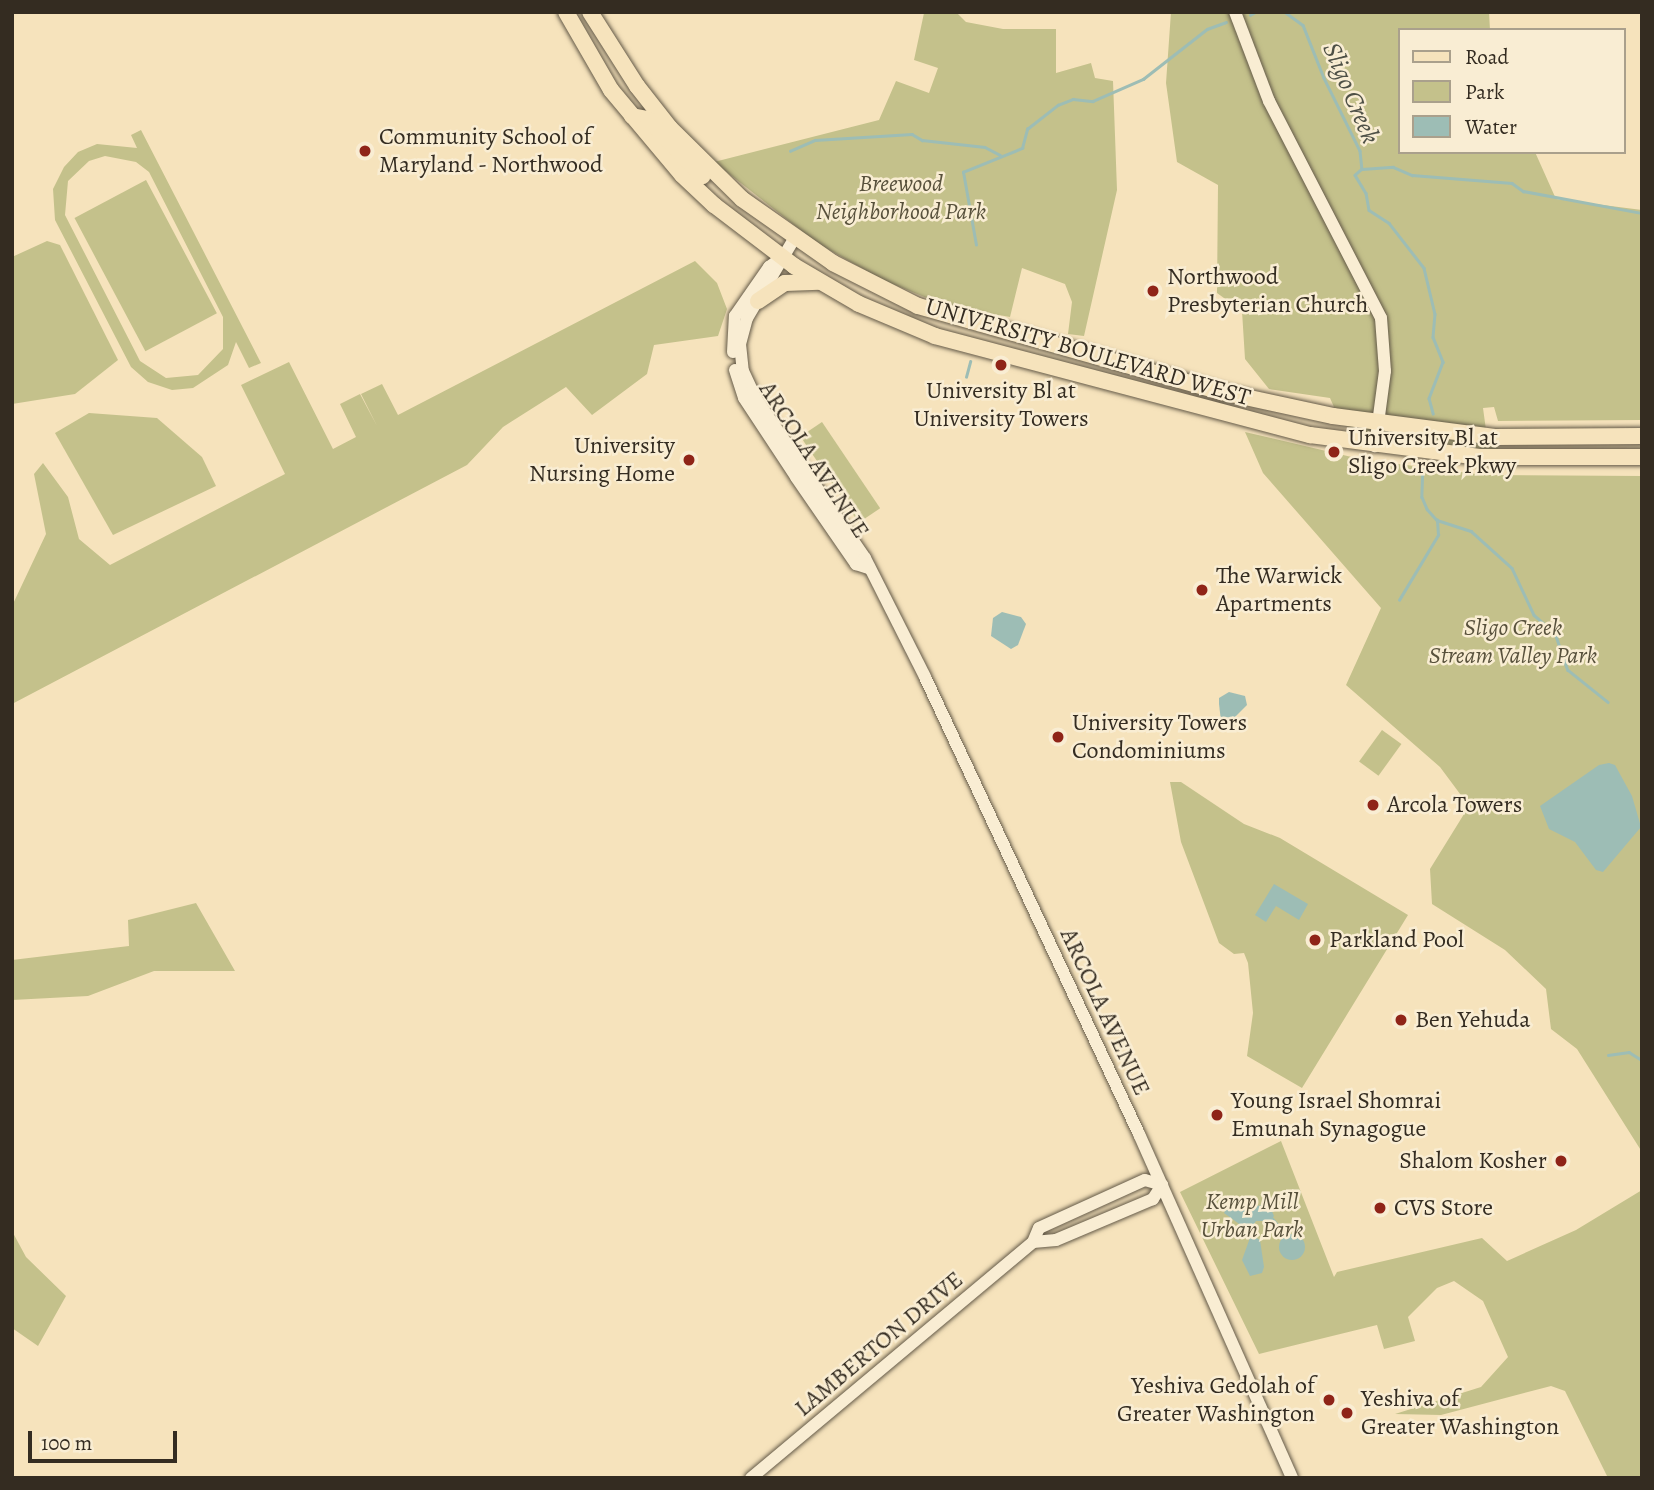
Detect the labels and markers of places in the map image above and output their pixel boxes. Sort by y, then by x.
place label: Community School of Maryland - Northwood [379,123,604,179]
marker: Community School of Maryland - Northwood [357,143,373,159]
place label: Northwood Presbyterian Church [1167,263,1368,319]
marker: Northwood Presbyterian Church [1145,283,1161,299]
marker: University Bl at University Towers [993,357,1009,373]
place label: University Bl at University Towers [913,377,1089,433]
place label: University Bl at Sligo Creek Pkwy [1348,424,1516,480]
place label: University Nursing Home [529,432,675,488]
marker: University Bl at Sligo Creek Pkwy [1326,444,1342,460]
marker: University Nursing Home [681,452,697,468]
place label: The Warwick Apartments [1216,562,1342,618]
marker: The Warwick Apartments [1194,582,1210,598]
place label: University Towers Condominiums [1072,709,1247,765]
marker: University Towers Condominiums [1050,729,1066,745]
place label: Arcola Towers [1387,791,1522,819]
marker: Arcola Towers [1365,797,1381,813]
place label: Parkland Pool [1329,926,1464,954]
marker: Parkland Pool [1307,932,1323,948]
place label: Ben Yehuda [1415,1006,1530,1034]
marker: Ben Yehuda [1393,1012,1409,1028]
place label: Young Israel Shomrai Emunah Synagogue [1231,1087,1441,1143]
marker: Young Israel Shomrai Emunah Synagogue [1209,1107,1225,1123]
place label: Shalom Kosher [1399,1147,1547,1175]
marker: Shalom Kosher [1553,1153,1569,1169]
place label: CVS Store [1394,1194,1493,1222]
marker: CVS Store [1372,1200,1388,1216]
place label: Yeshiva Gedolah of Greater Washington [1117,1372,1315,1428]
place label: Yeshiva of Greater Washington [1361,1385,1559,1441]
marker: Yeshiva Gedolah of Greater Washington [1321,1392,1337,1408]
marker: Yeshiva of Greater Washington [1339,1405,1355,1421]

